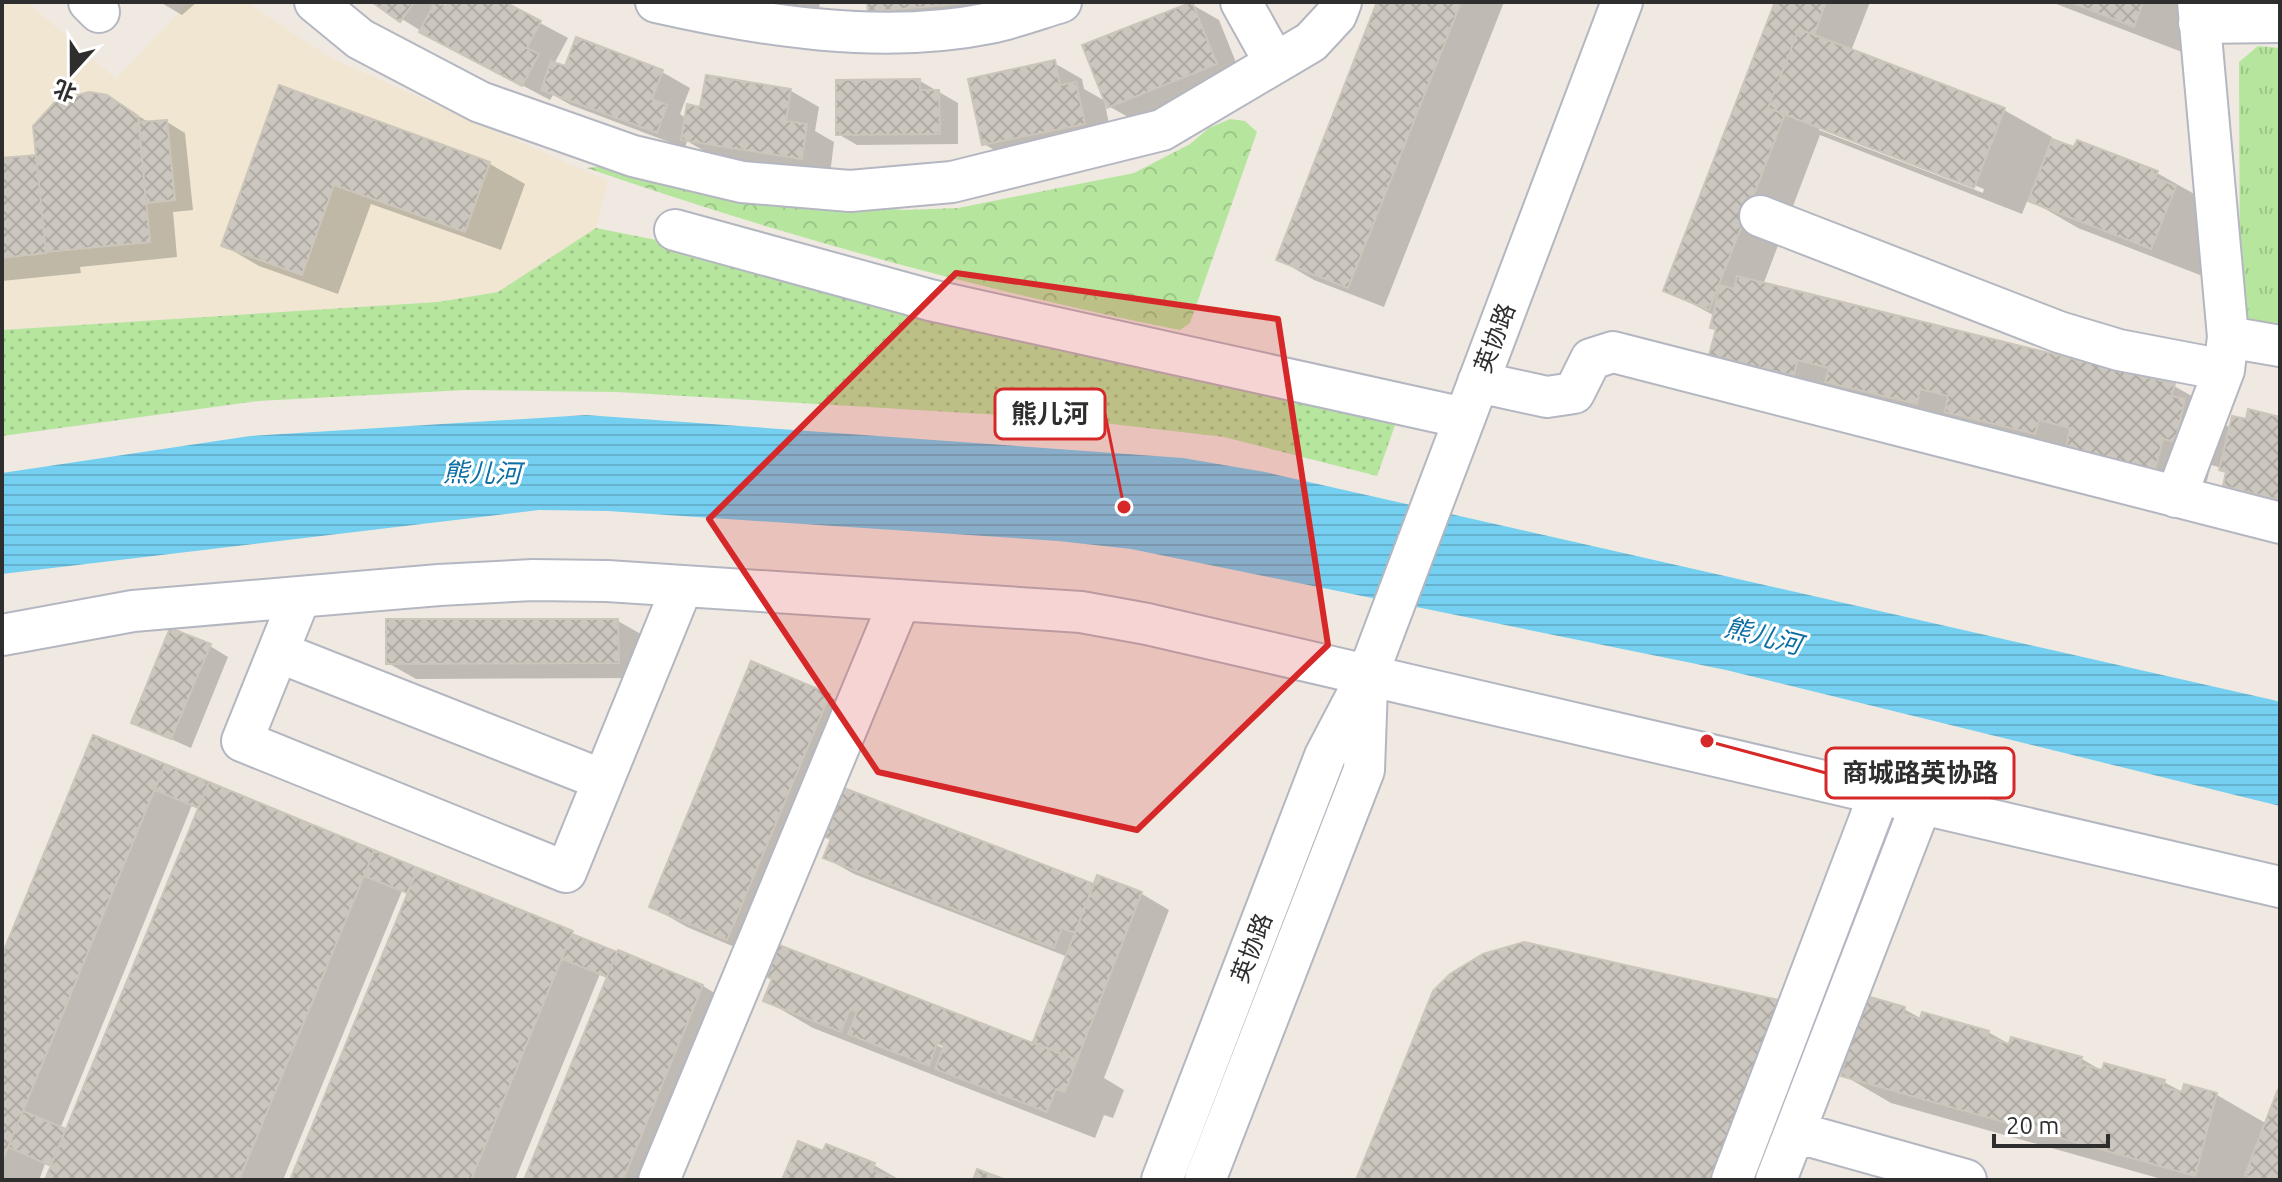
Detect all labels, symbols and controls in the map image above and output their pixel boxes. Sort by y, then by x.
north arrow [32,32,112,112]
text: 北 [50,76,79,107]
street label: 英协路 [1469,299,1520,376]
callout: 熊儿河 [995,389,1105,439]
text: 熊儿河 [1011,399,1089,428]
water label: 熊儿河 [443,457,526,488]
water label: 熊儿河 [1722,612,1809,660]
callout: 商城路英协路 [1826,748,2014,798]
text: 商城路英协路 [1842,758,1998,787]
street label: 英协路 [1226,909,1277,986]
scale bar [1994,1098,2108,1148]
text: 20 m [2006,1112,2059,1139]

